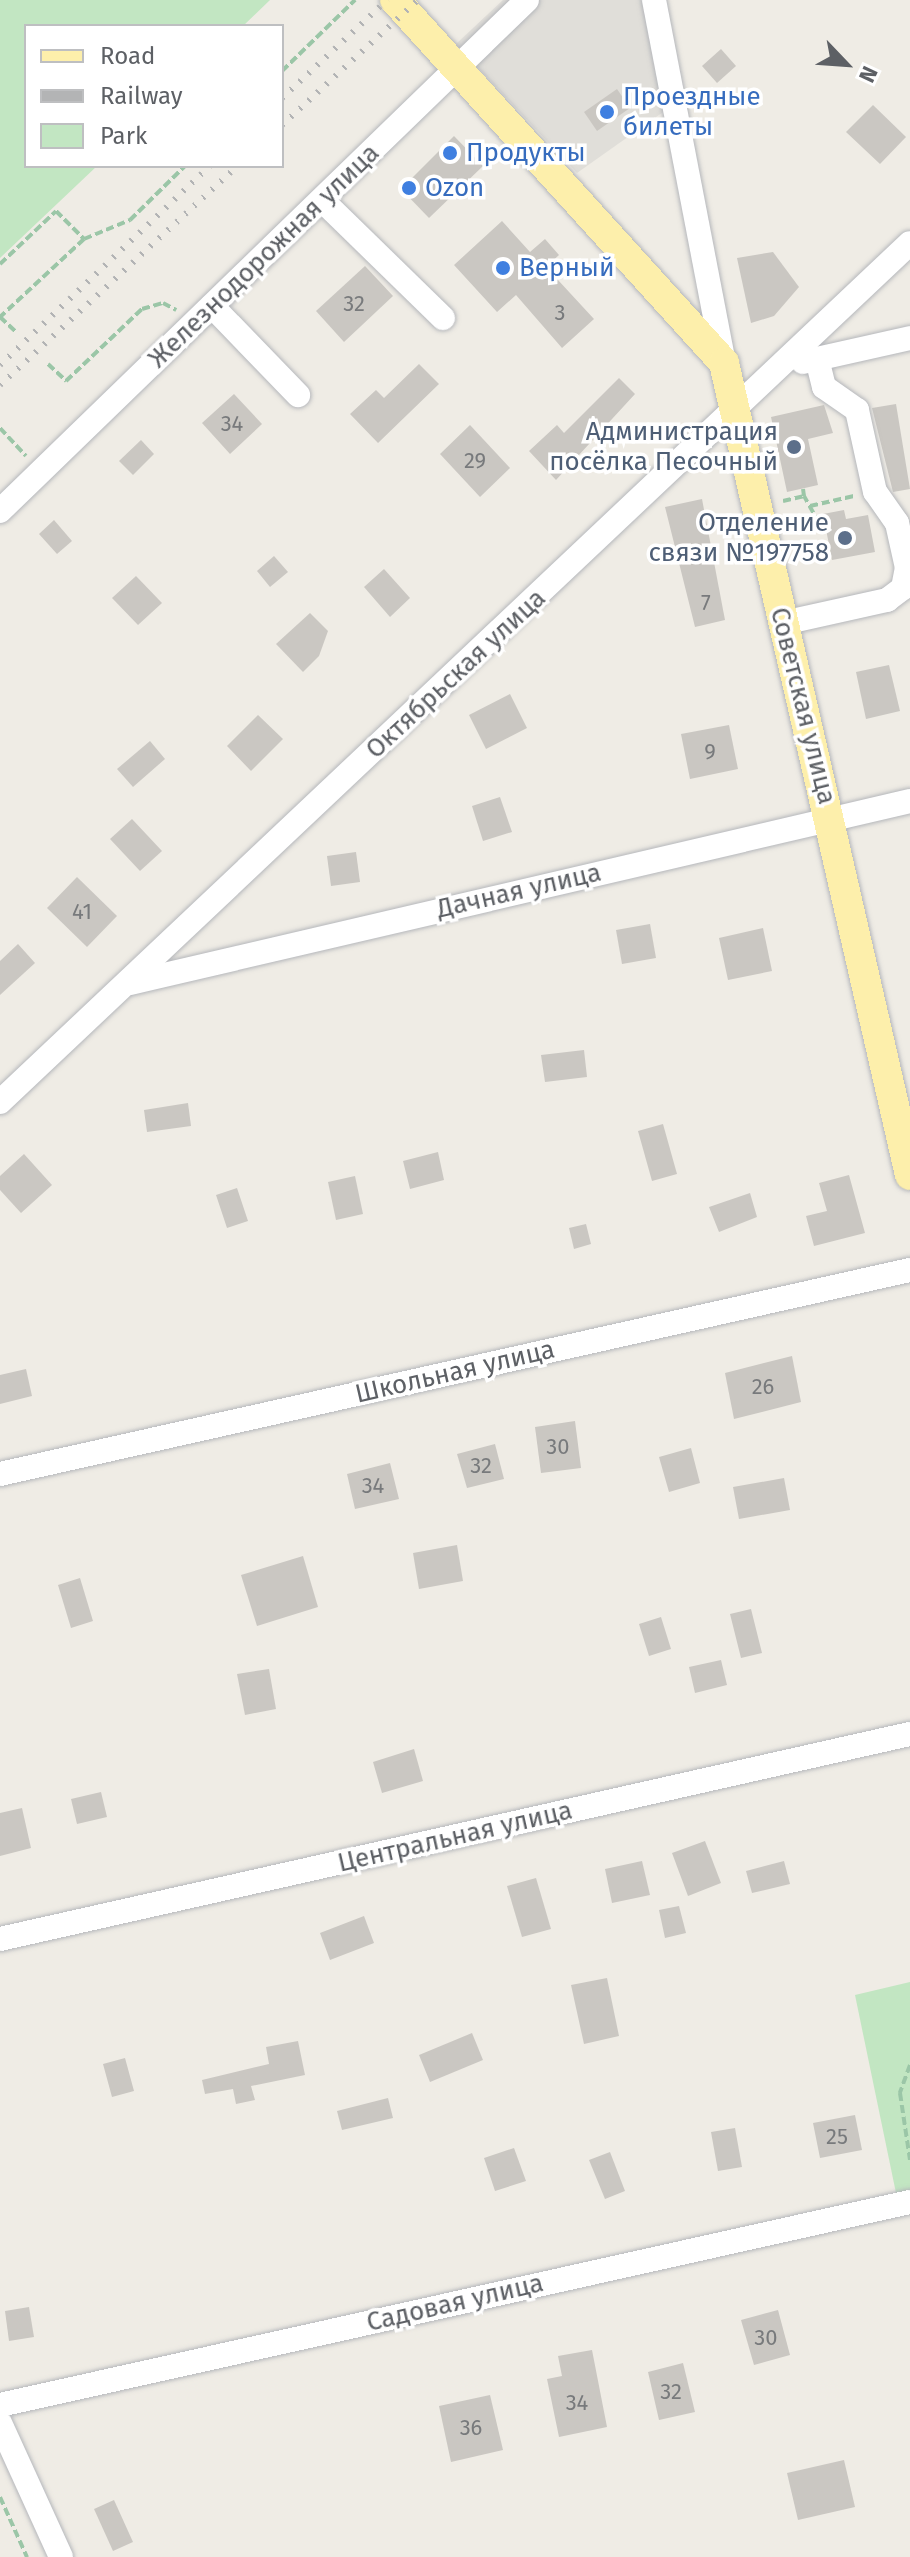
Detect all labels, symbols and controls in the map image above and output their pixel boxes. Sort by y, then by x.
legend [24,24,284,168]
north arrow [806,24,886,104]
text: Road [100,42,155,70]
text: N [853,62,884,87]
place label: Проездные билеты [623,81,761,142]
text: Railway [100,82,183,110]
marker: Проездные билеты [598,103,616,121]
text: Park [100,122,147,150]
place label: Продукты [466,137,586,169]
street label: Железнодорожная улица [142,138,386,374]
marker: Продукты [441,144,459,162]
place label: Ozon [425,172,484,204]
marker: Ozon [400,179,418,197]
place label: Верный [519,252,615,284]
marker: Верный [494,259,512,277]
house number: 32 [343,291,365,317]
house number: 3 [555,300,565,326]
house number: 34 [221,411,243,437]
place label: Администрация посёлка Песочный [549,416,778,478]
marker: Администрация посёлка Песочный [785,438,803,456]
house number: 29 [464,448,486,474]
place label: Отделение связи №197758 [648,507,829,568]
marker: Отделение связи №197758 [836,529,854,547]
street label: Октябрьская улица [360,583,552,765]
house number: 7 [701,590,711,616]
street label: Советская улица [763,604,843,808]
house number: 9 [704,739,716,765]
street label: Дачная улица [434,857,604,925]
house number: 41 [72,899,92,925]
street label: Школьная улица [352,1334,558,1410]
house number: 26 [752,1374,774,1400]
house number: 30 [546,1434,570,1460]
house number: 32 [470,1453,492,1479]
house number: 34 [362,1473,384,1499]
street label: Центральная улица [335,1795,575,1879]
house number: 25 [826,2124,848,2150]
street label: Садовая улица [364,2268,546,2338]
house number: 30 [754,2325,778,2351]
house number: 32 [660,2379,682,2405]
house number: 34 [566,2390,588,2416]
house number: 36 [460,2415,482,2441]

